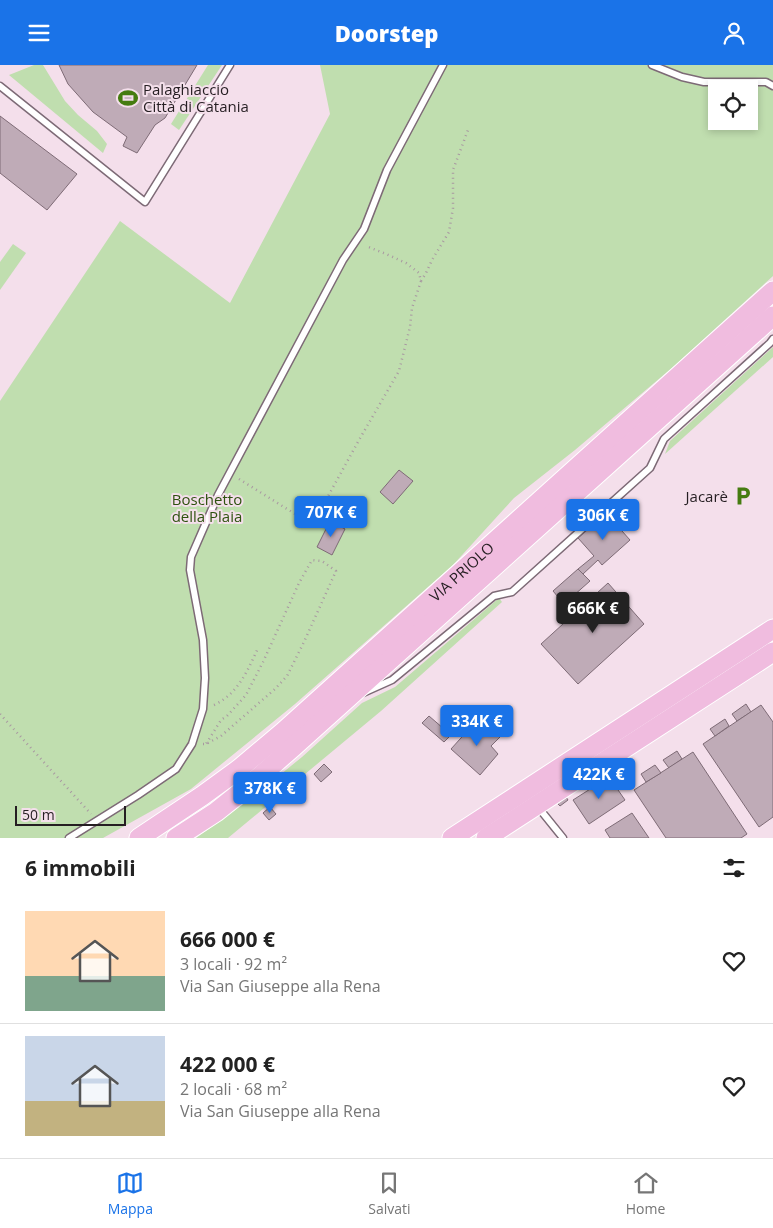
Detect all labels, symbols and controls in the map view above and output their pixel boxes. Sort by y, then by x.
text: Doorstep [335,18,438,48]
icon: menu [25,19,53,47]
icon: person [720,19,748,47]
place label: Palaghiaccio Città di Catania [143,79,249,116]
map controls [708,80,758,130]
button: locate [708,80,758,130]
sports icon: Palaghiaccio Città di Catania [117,87,139,109]
parking icon: Jacarè [732,485,754,507]
place label: Jacarè [684,486,728,506]
park label: Boschetto della Plaia [172,489,242,526]
pin: 707K € [290,495,372,538]
pin: 306K € [562,499,644,541]
text: 707K € [305,501,357,523]
text: 306K € [577,504,629,526]
street label: VIA PRIOLO [425,537,498,606]
pin: 666K € [552,591,634,634]
text: 666K € [567,597,619,619]
pin: 334K € [436,705,518,747]
text: 334K € [451,710,503,732]
pin: 422K € [558,757,640,800]
text: 422K € [573,763,625,785]
pin: 378K € [229,771,311,814]
text: 378K € [244,777,296,799]
scale bar [15,803,126,826]
text: 50 m [22,805,55,824]
text: 6 immobili [25,854,136,882]
icon: filters [720,854,748,882]
text: 666 000 € [180,925,275,953]
icon: home [65,931,125,991]
icon: heart [720,947,748,975]
text: 3 locali · 92 m² [180,953,287,975]
text: Via San Giuseppe alla Rena [180,975,381,997]
text: 422 000 € [180,1050,275,1078]
icon: home [65,1056,125,1116]
icon: heart [720,1072,748,1100]
text: 2 locali · 68 m² [180,1078,287,1100]
text: Via San Giuseppe alla Rena [180,1100,381,1122]
tab: Mappa [108,1169,153,1218]
tab: Salvati [368,1169,411,1218]
tab: Home [626,1169,665,1218]

